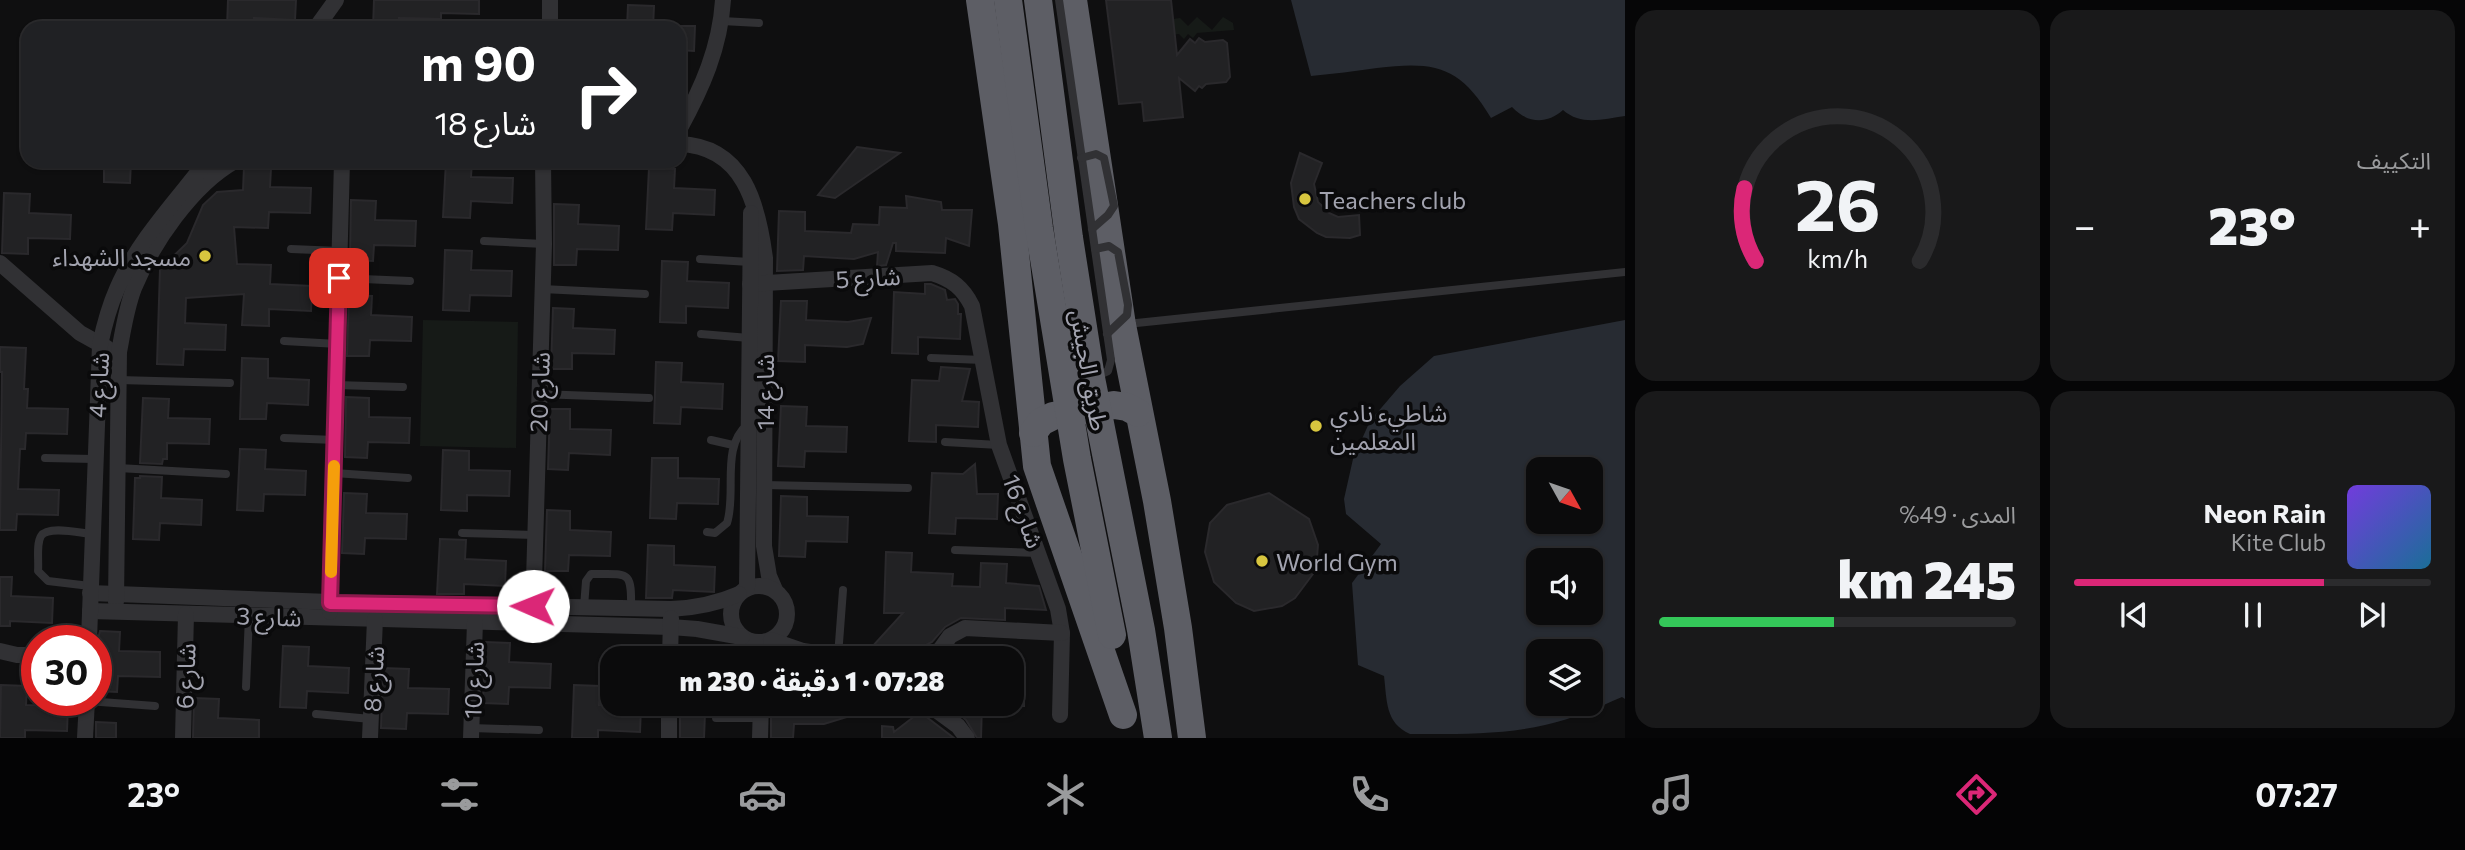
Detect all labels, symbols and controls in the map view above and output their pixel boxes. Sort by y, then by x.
text: 90 m [421,31,536,91]
icon: right [560,49,651,140]
text: شارع 18 [434,102,536,142]
text: التكييف [2357,146,2431,174]
text: 26 [1795,158,1880,247]
place label: Teachers club [1319,185,1466,214]
marker: Teachers club [1297,191,1313,207]
text: 23° [2208,192,2296,256]
text: − [2074,201,2096,248]
text: + [2409,201,2431,248]
place label: مسجد الشهداء [52,242,191,271]
text: km/h [1807,243,1868,273]
marker: مسجد الشهداء [197,248,213,264]
pin [309,248,369,308]
icon: arrive [320,259,358,297]
street label: شارع 5 [835,261,902,297]
street label: طريق الجيش [1063,307,1115,433]
street label: شارع 4 [82,351,118,419]
street label: شارع 20 [523,351,559,433]
street label: شارع 14 [750,354,783,430]
place label: شاطيء نادي المعلمين [1330,398,1447,455]
marker: شاطيء نادي المعلمين [1308,418,1324,434]
north arrow [1526,457,1603,534]
map controls [1526,457,1603,716]
street label: شارع 16 [994,470,1051,553]
text: Neon Rain [2203,497,2326,528]
text: المدى · 49% [1899,500,2016,528]
text: Kite Club [2231,528,2326,556]
text: 245 km [1838,546,2016,610]
place label: World Gym [1276,547,1398,576]
button: sound [1526,548,1603,625]
marker: World Gym [1254,553,1270,569]
position arrow [496,569,570,643]
icon: previous [2115,596,2153,634]
icon: pause [2234,596,2272,634]
icon: next [2353,596,2391,634]
street label: شارع 3 [236,600,302,636]
speed limit sign: 30 [21,625,112,716]
button: layers [1526,639,1603,716]
street label: شارع 10 [457,641,493,719]
street label: شارع 6 [169,643,205,710]
street label: شارع 8 [357,645,393,713]
text: 07:28 · 1 دقيقة · 230 m [680,665,944,696]
icon: filters [435,770,484,819]
icon: car [738,770,787,819]
icon: climate [1041,770,1090,819]
icon: phone [1345,770,1394,819]
icon: music [1648,770,1697,819]
icon: directions [1952,770,2001,819]
text: 23° [127,774,180,814]
text: 07:27 [2255,774,2338,814]

